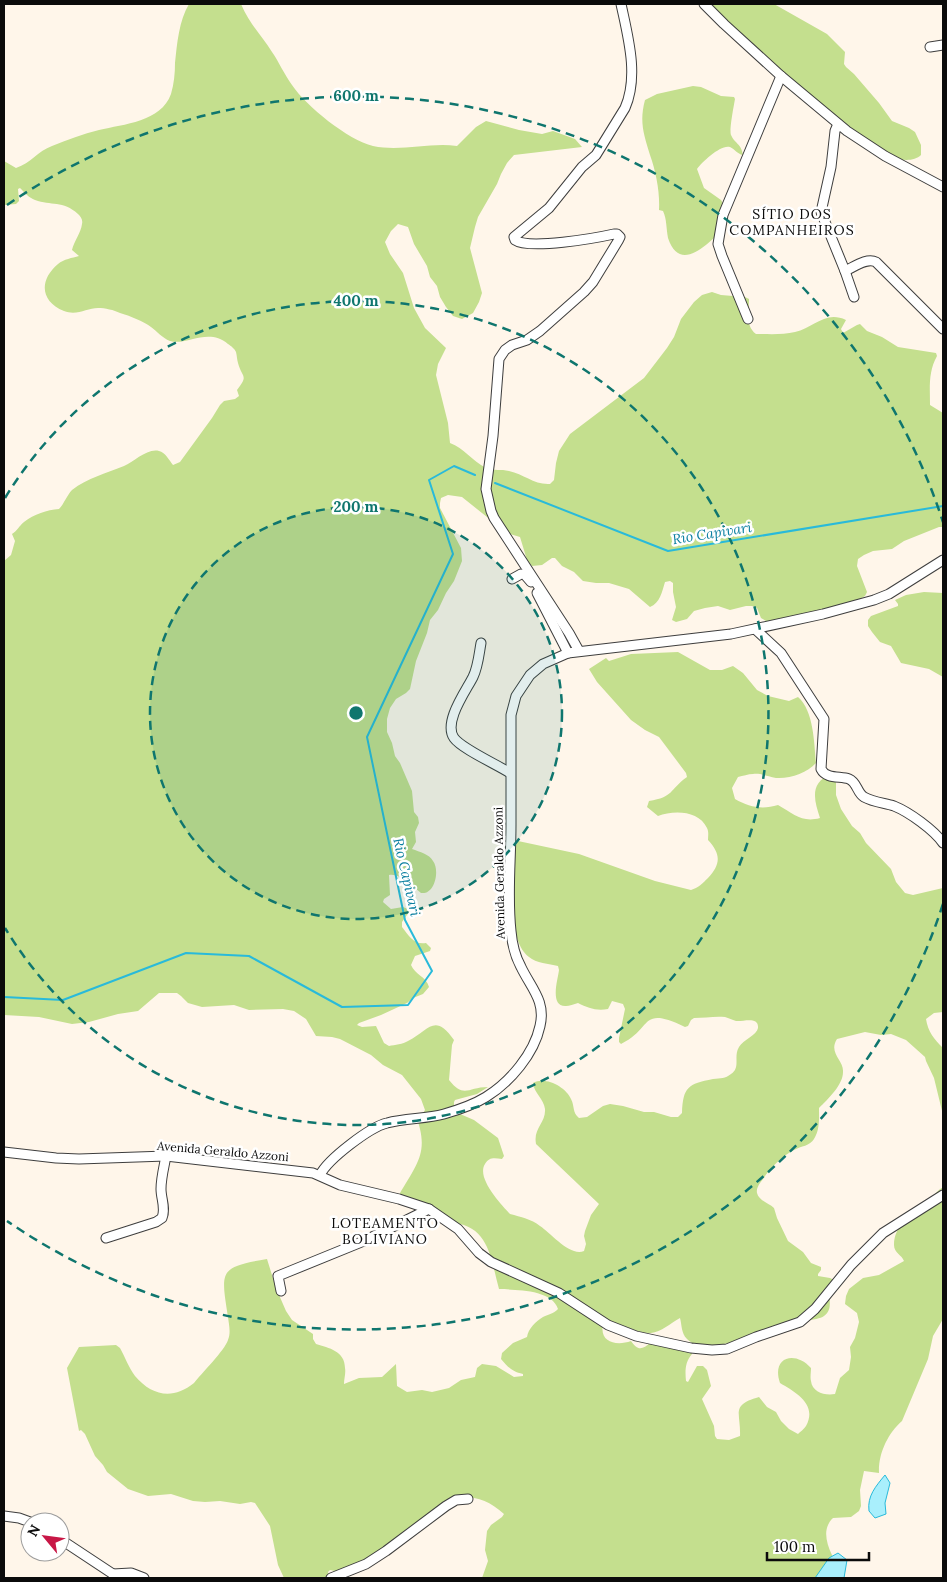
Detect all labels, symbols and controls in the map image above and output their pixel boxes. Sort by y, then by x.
text: 600 m [333,86,379,105]
district label: SÍTIO DOS COMPANHEIROS [729,205,855,239]
text: 400 m [333,291,379,310]
text: 200 m [334,497,379,516]
water label: Rio Capivari [671,518,753,548]
centre of rings [347,704,365,722]
street label: Avenida Geraldo Azzoni [490,807,508,940]
water label: Rio Capivari [389,836,425,918]
street label: Avenida Geraldo Azzoni [156,1138,289,1164]
district label: LOTEAMENTO BOLIVIANO [331,1214,439,1248]
north arrow [20,1512,70,1562]
text: N [23,1521,44,1540]
scale bar [767,1530,870,1562]
text: 100 m [774,1537,815,1556]

